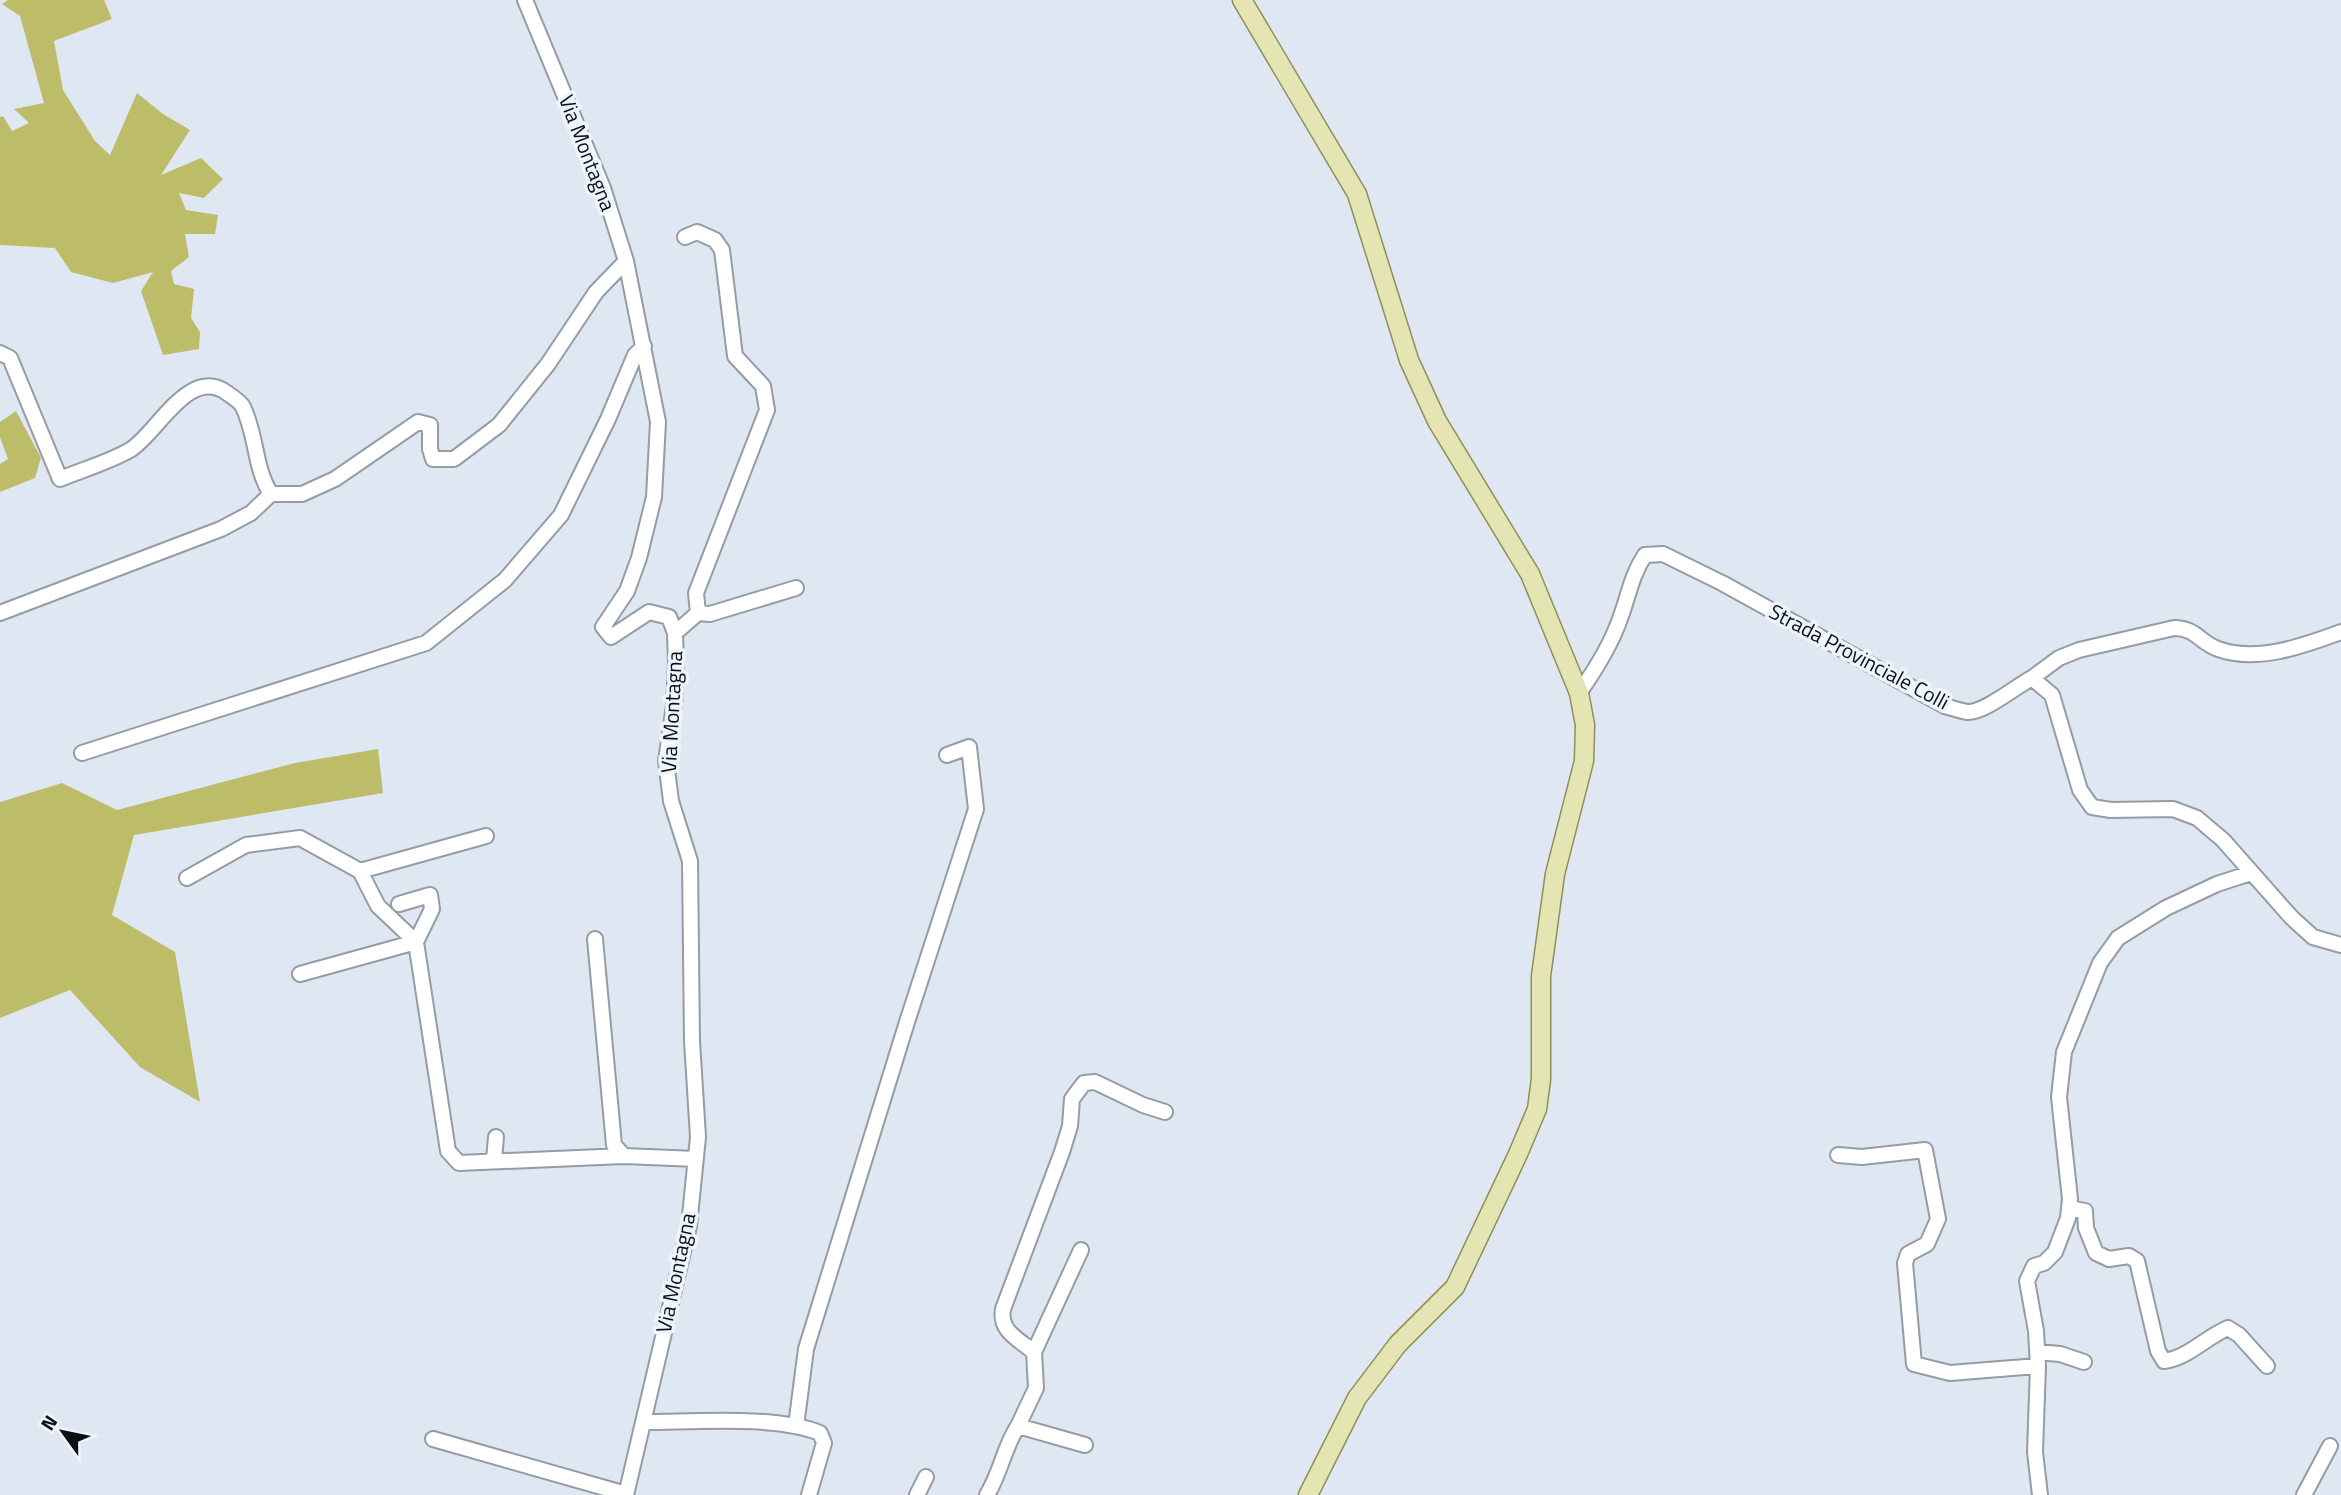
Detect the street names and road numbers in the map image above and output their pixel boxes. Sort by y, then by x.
street label: Via Montagna [551,90,625,216]
street label: Strada Provinciale Colli [1764,595,1955,717]
street label: Via Montagna [652,650,690,774]
street label: Via Montagna [647,1209,703,1336]

